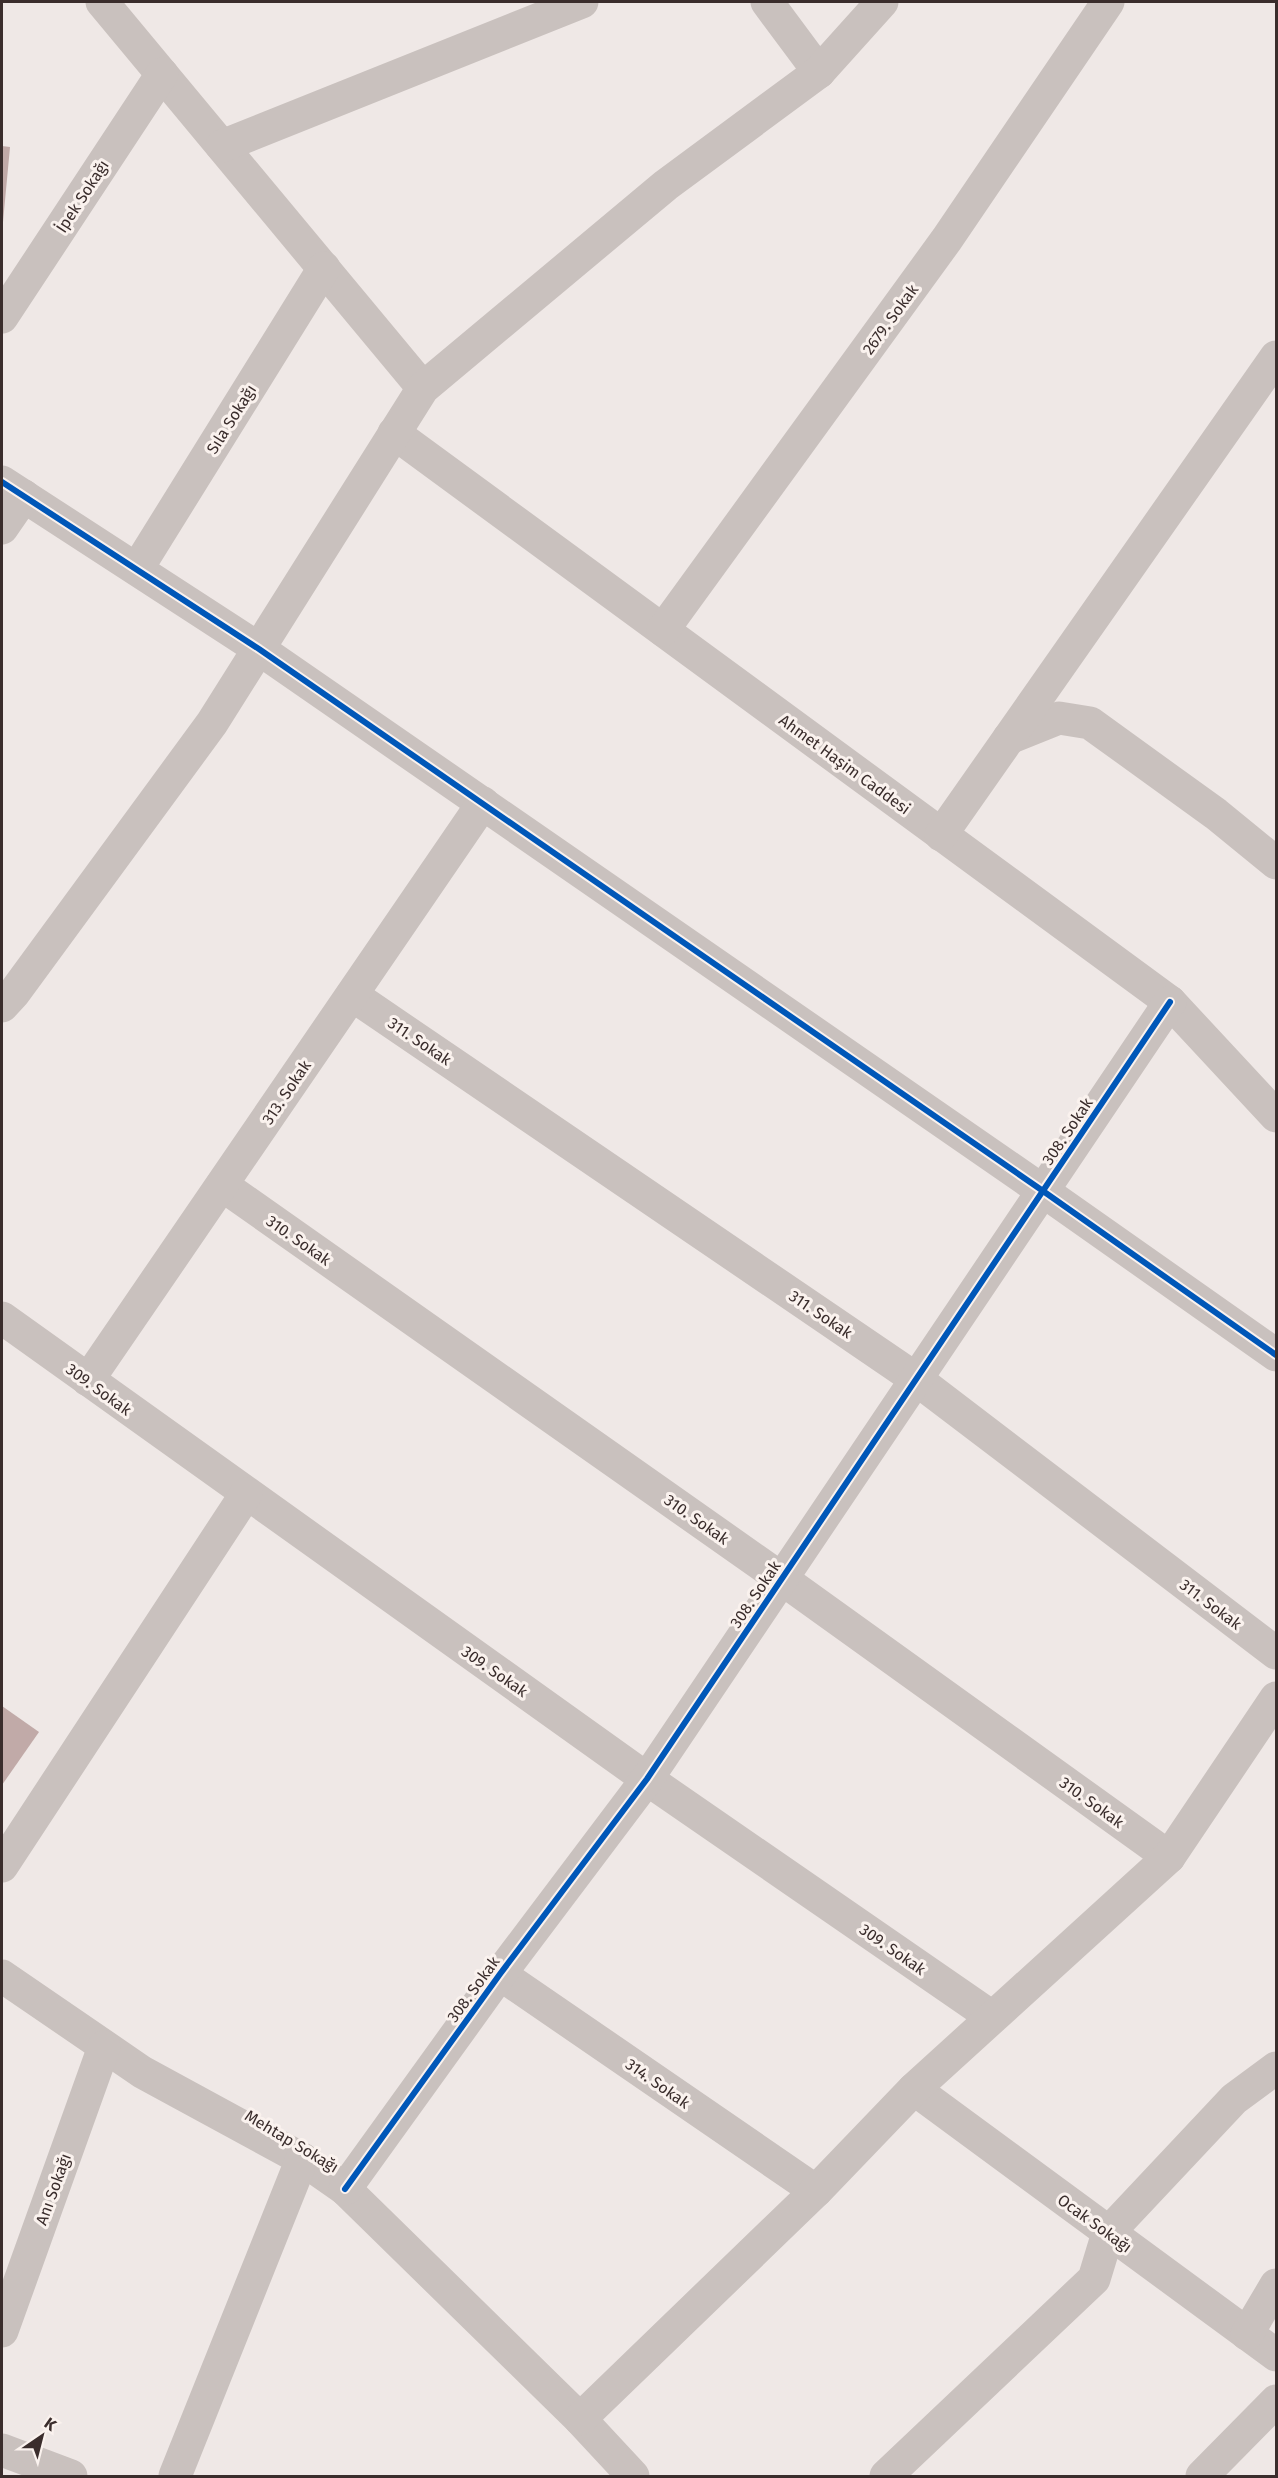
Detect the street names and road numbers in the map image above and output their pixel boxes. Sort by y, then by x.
street label: İpek Sokağı [51,156,113,236]
street label: 2679. Sokak [859,280,923,358]
street label: Sıla Sokağı [203,381,260,457]
street label: Ahmet Haşim Caddesi [775,710,914,819]
street label: 311. Sokak [384,1013,456,1070]
street label: 313. Sokak [258,1056,315,1128]
street label: 308. Sokak [1038,1094,1097,1168]
street label: 310. Sokak [263,1211,335,1270]
street label: 311. Sokak [785,1286,857,1343]
street label: 309. Sokak [62,1359,136,1420]
street label: 310. Sokak [661,1490,733,1549]
street label: 308. Sokak [726,1557,785,1631]
street label: 311. Sokak [1176,1575,1246,1634]
street label: 309. Sokak [458,1642,532,1701]
street label: 310. Sokak [1056,1773,1128,1832]
street label: 309. Sokak [856,1920,930,1979]
street label: 308. Sokak [443,1952,504,2026]
street label: 314. Sokak [622,2054,694,2113]
street label: Mehtap Sokağı [241,2106,342,2177]
street label: Anı Sokağı [32,2151,75,2228]
street label: Ocak Sokağı [1054,2190,1136,2257]

